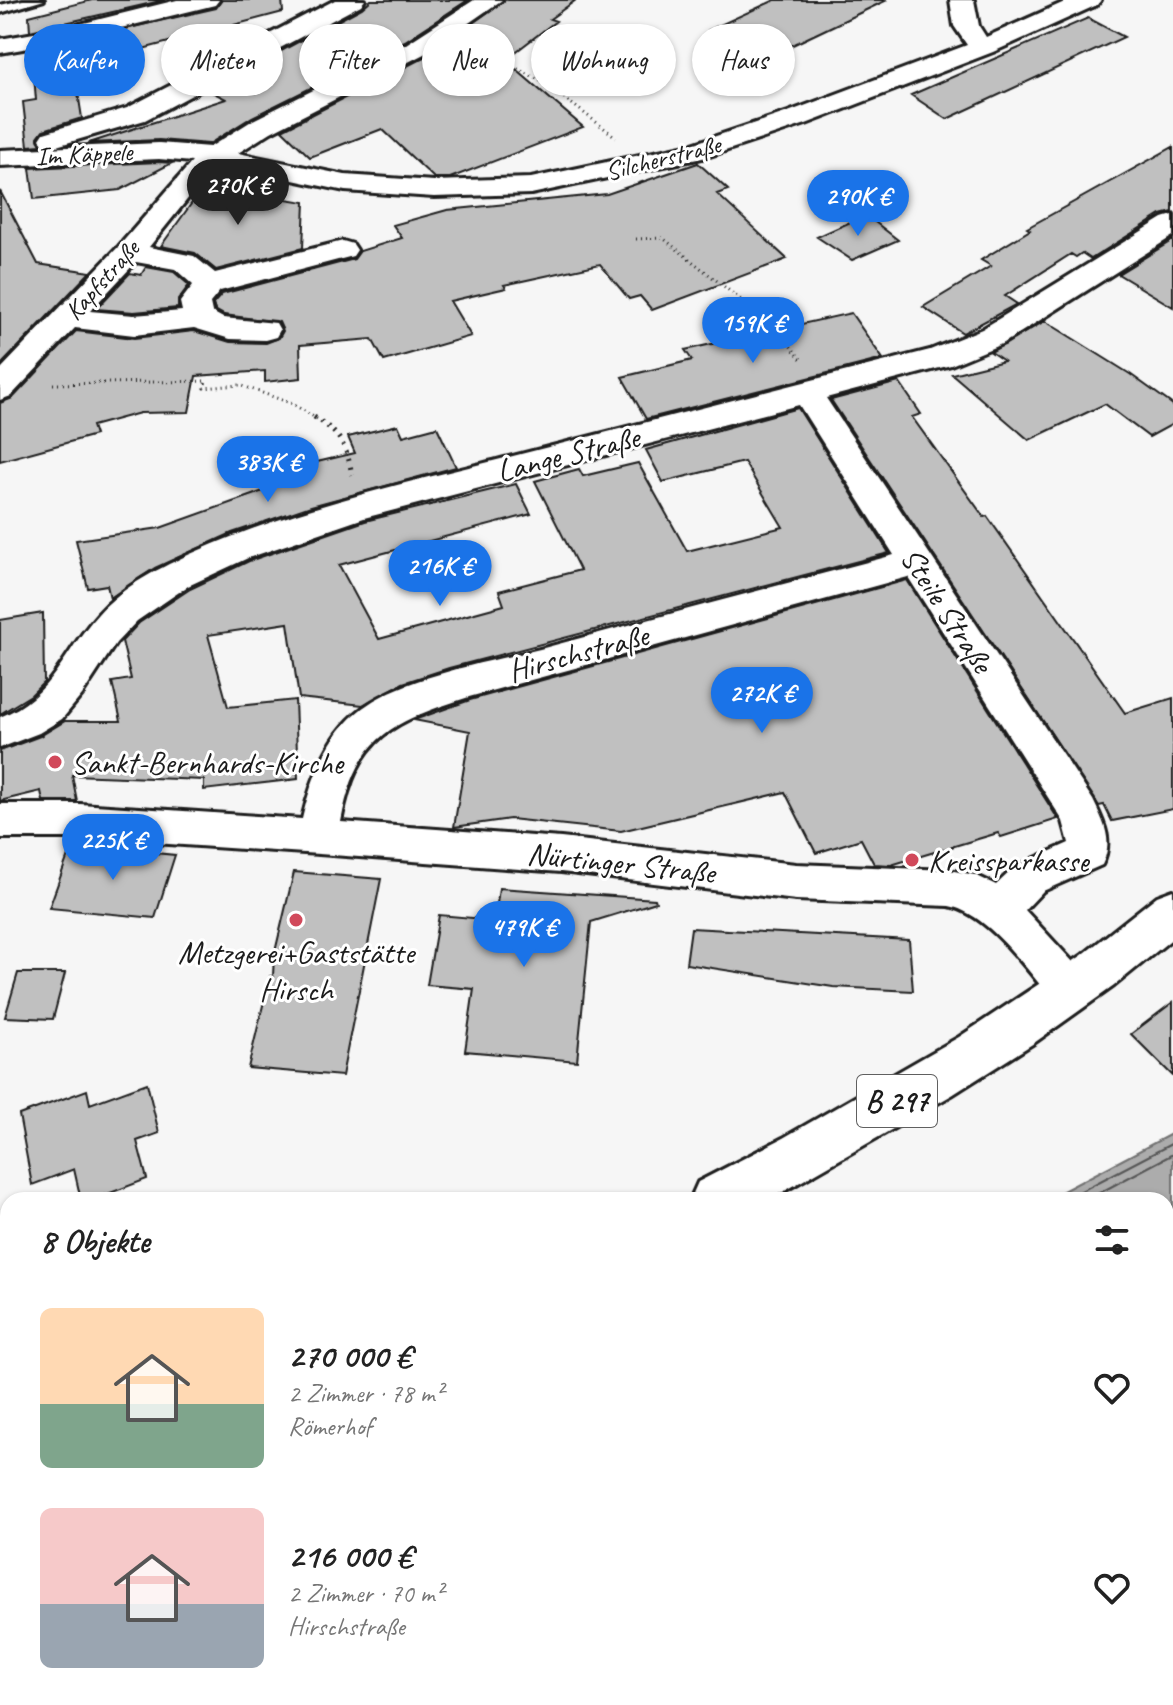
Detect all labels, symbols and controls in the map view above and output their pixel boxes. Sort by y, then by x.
chip: Kaufen [24,24,145,96]
chip: Mieten [161,24,283,96]
chip: Filter [299,24,406,96]
chip: Neu [422,24,515,96]
chip: Wohnung [531,24,676,96]
chip: Haus [692,24,795,96]
street label: Silcherstraße [602,127,726,188]
street label: Im Käppele [35,135,135,173]
pin: 270K € [173,159,303,227]
text: 270K € [205,168,271,201]
pin: 290K € [793,170,923,238]
text: 290K € [825,179,891,212]
street label: Kapfstraße [57,231,148,327]
pin: 159K € [688,297,818,365]
text: 159K € [720,306,786,339]
street label: Lange Straße [492,416,646,491]
pin: 383K € [203,436,333,504]
text: 383K € [235,445,301,478]
pin: 216K € [375,540,505,608]
street label: Steile Straße [891,540,1004,683]
text: 216K € [407,549,473,582]
street label: Hirschstraße [503,614,655,691]
pin: 272K € [697,667,827,735]
text: 272K € [729,676,795,709]
place label: Sankt-Bernhards-Kirche [71,742,346,783]
marker: Sankt-Bernhards-Kirche [46,753,64,771]
pin: 225K € [48,814,178,882]
text: 225K € [80,823,146,856]
street label: Nürtinger Straße [525,833,719,894]
place label: Kreissparkasse [928,840,1091,881]
marker: Kreissparkasse [903,851,921,869]
pin: 479K € [459,901,589,969]
text: 479K € [491,910,557,943]
marker: Metzgerei+Gaststätte Hirsch [287,911,305,929]
place label: Metzgerei+Gaststätte Hirsch [178,932,417,1010]
road number: B 297 [857,1075,937,1127]
icon: filters [1090,1218,1134,1262]
text: 8 Objekte [40,1219,150,1262]
text: 270 000 € [288,1334,411,1377]
icon: home [104,1340,200,1436]
icon: heart [1090,1366,1134,1410]
text: 2 Zimmer · 78 m² [288,1377,443,1410]
text: Römerhof [288,1410,372,1443]
text: 216 000 € [288,1534,412,1577]
icon: home [104,1540,200,1636]
icon: heart [1090,1566,1134,1610]
text: 2 Zimmer · 70 m² [288,1577,443,1610]
text: Hirschstraße [288,1610,405,1643]

